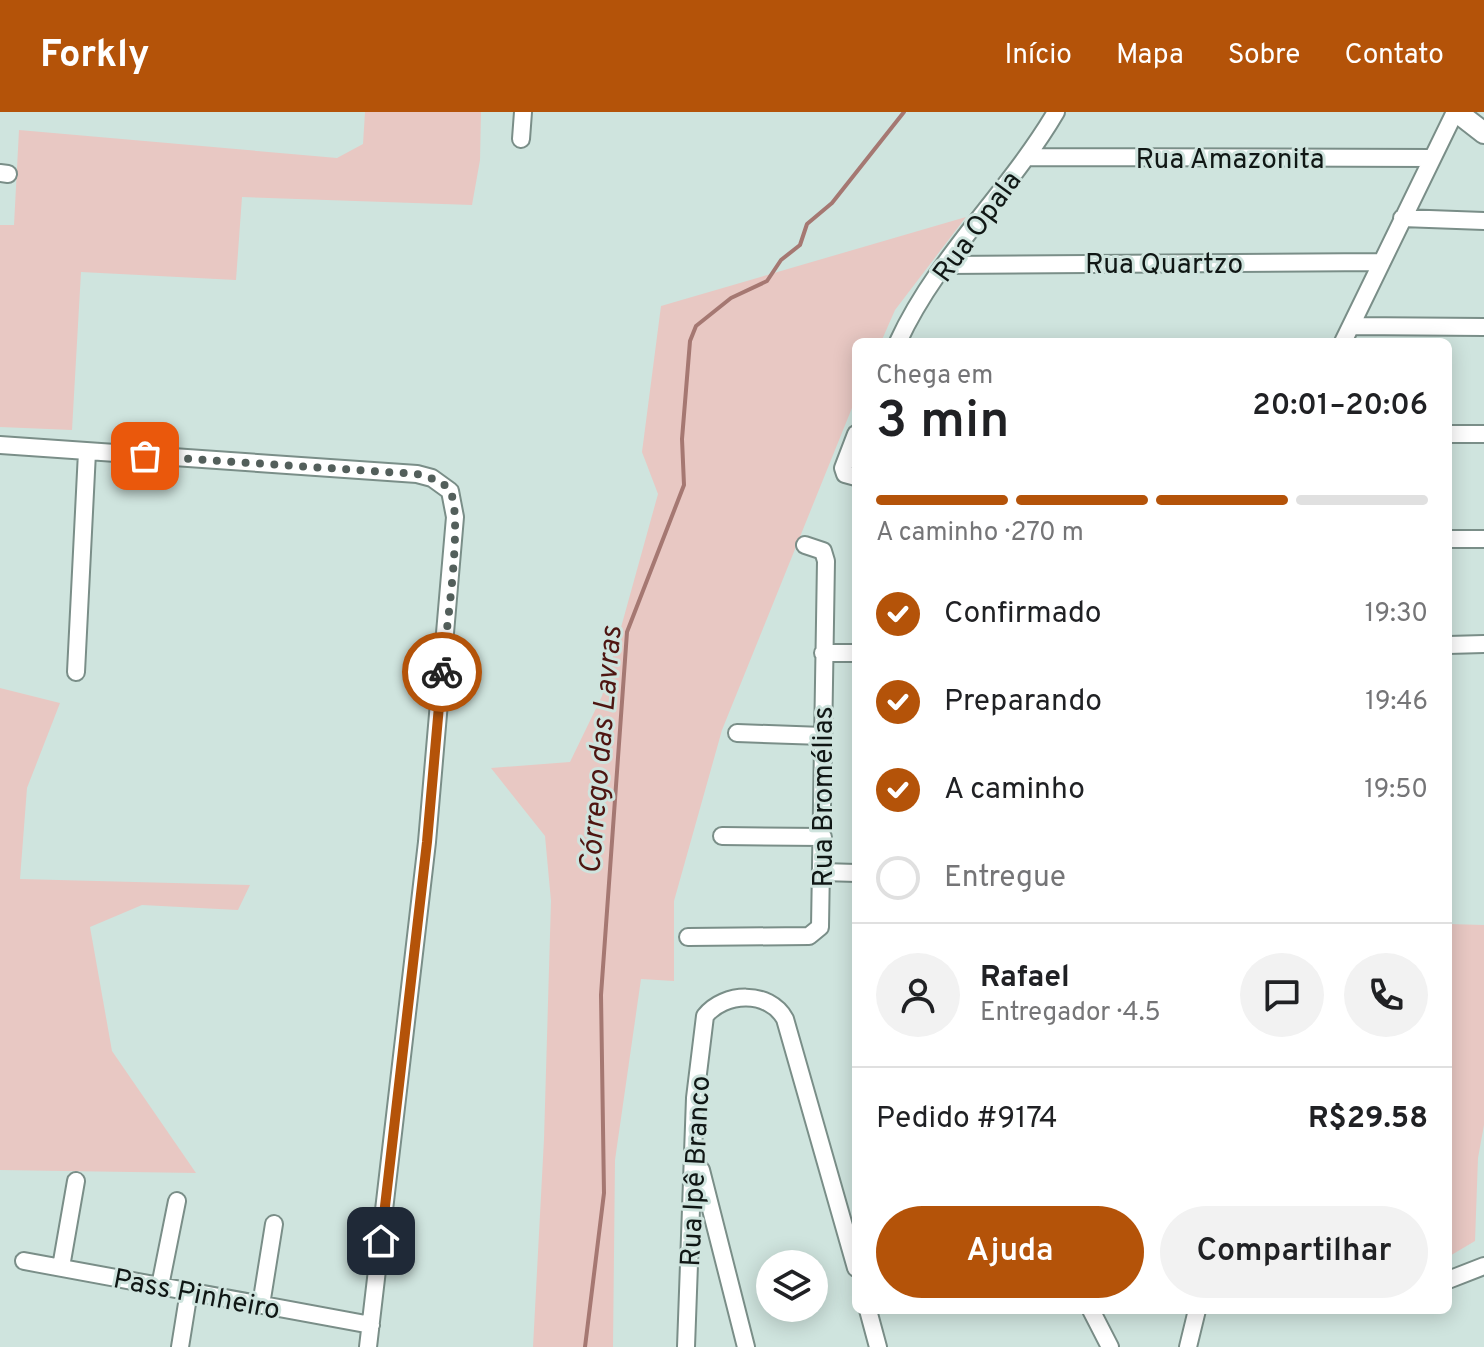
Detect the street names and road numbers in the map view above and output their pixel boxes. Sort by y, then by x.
street label: Rua Amazonita [1135,143,1325,179]
street label: Rua Opala [926,165,1031,291]
street label: Rua Quartzo [1085,248,1243,284]
street label: Rua Bromélias [807,706,843,888]
street label: Rua Ipê Branco [674,1075,720,1268]
street label: Pass Pinheiro [110,1262,283,1330]

